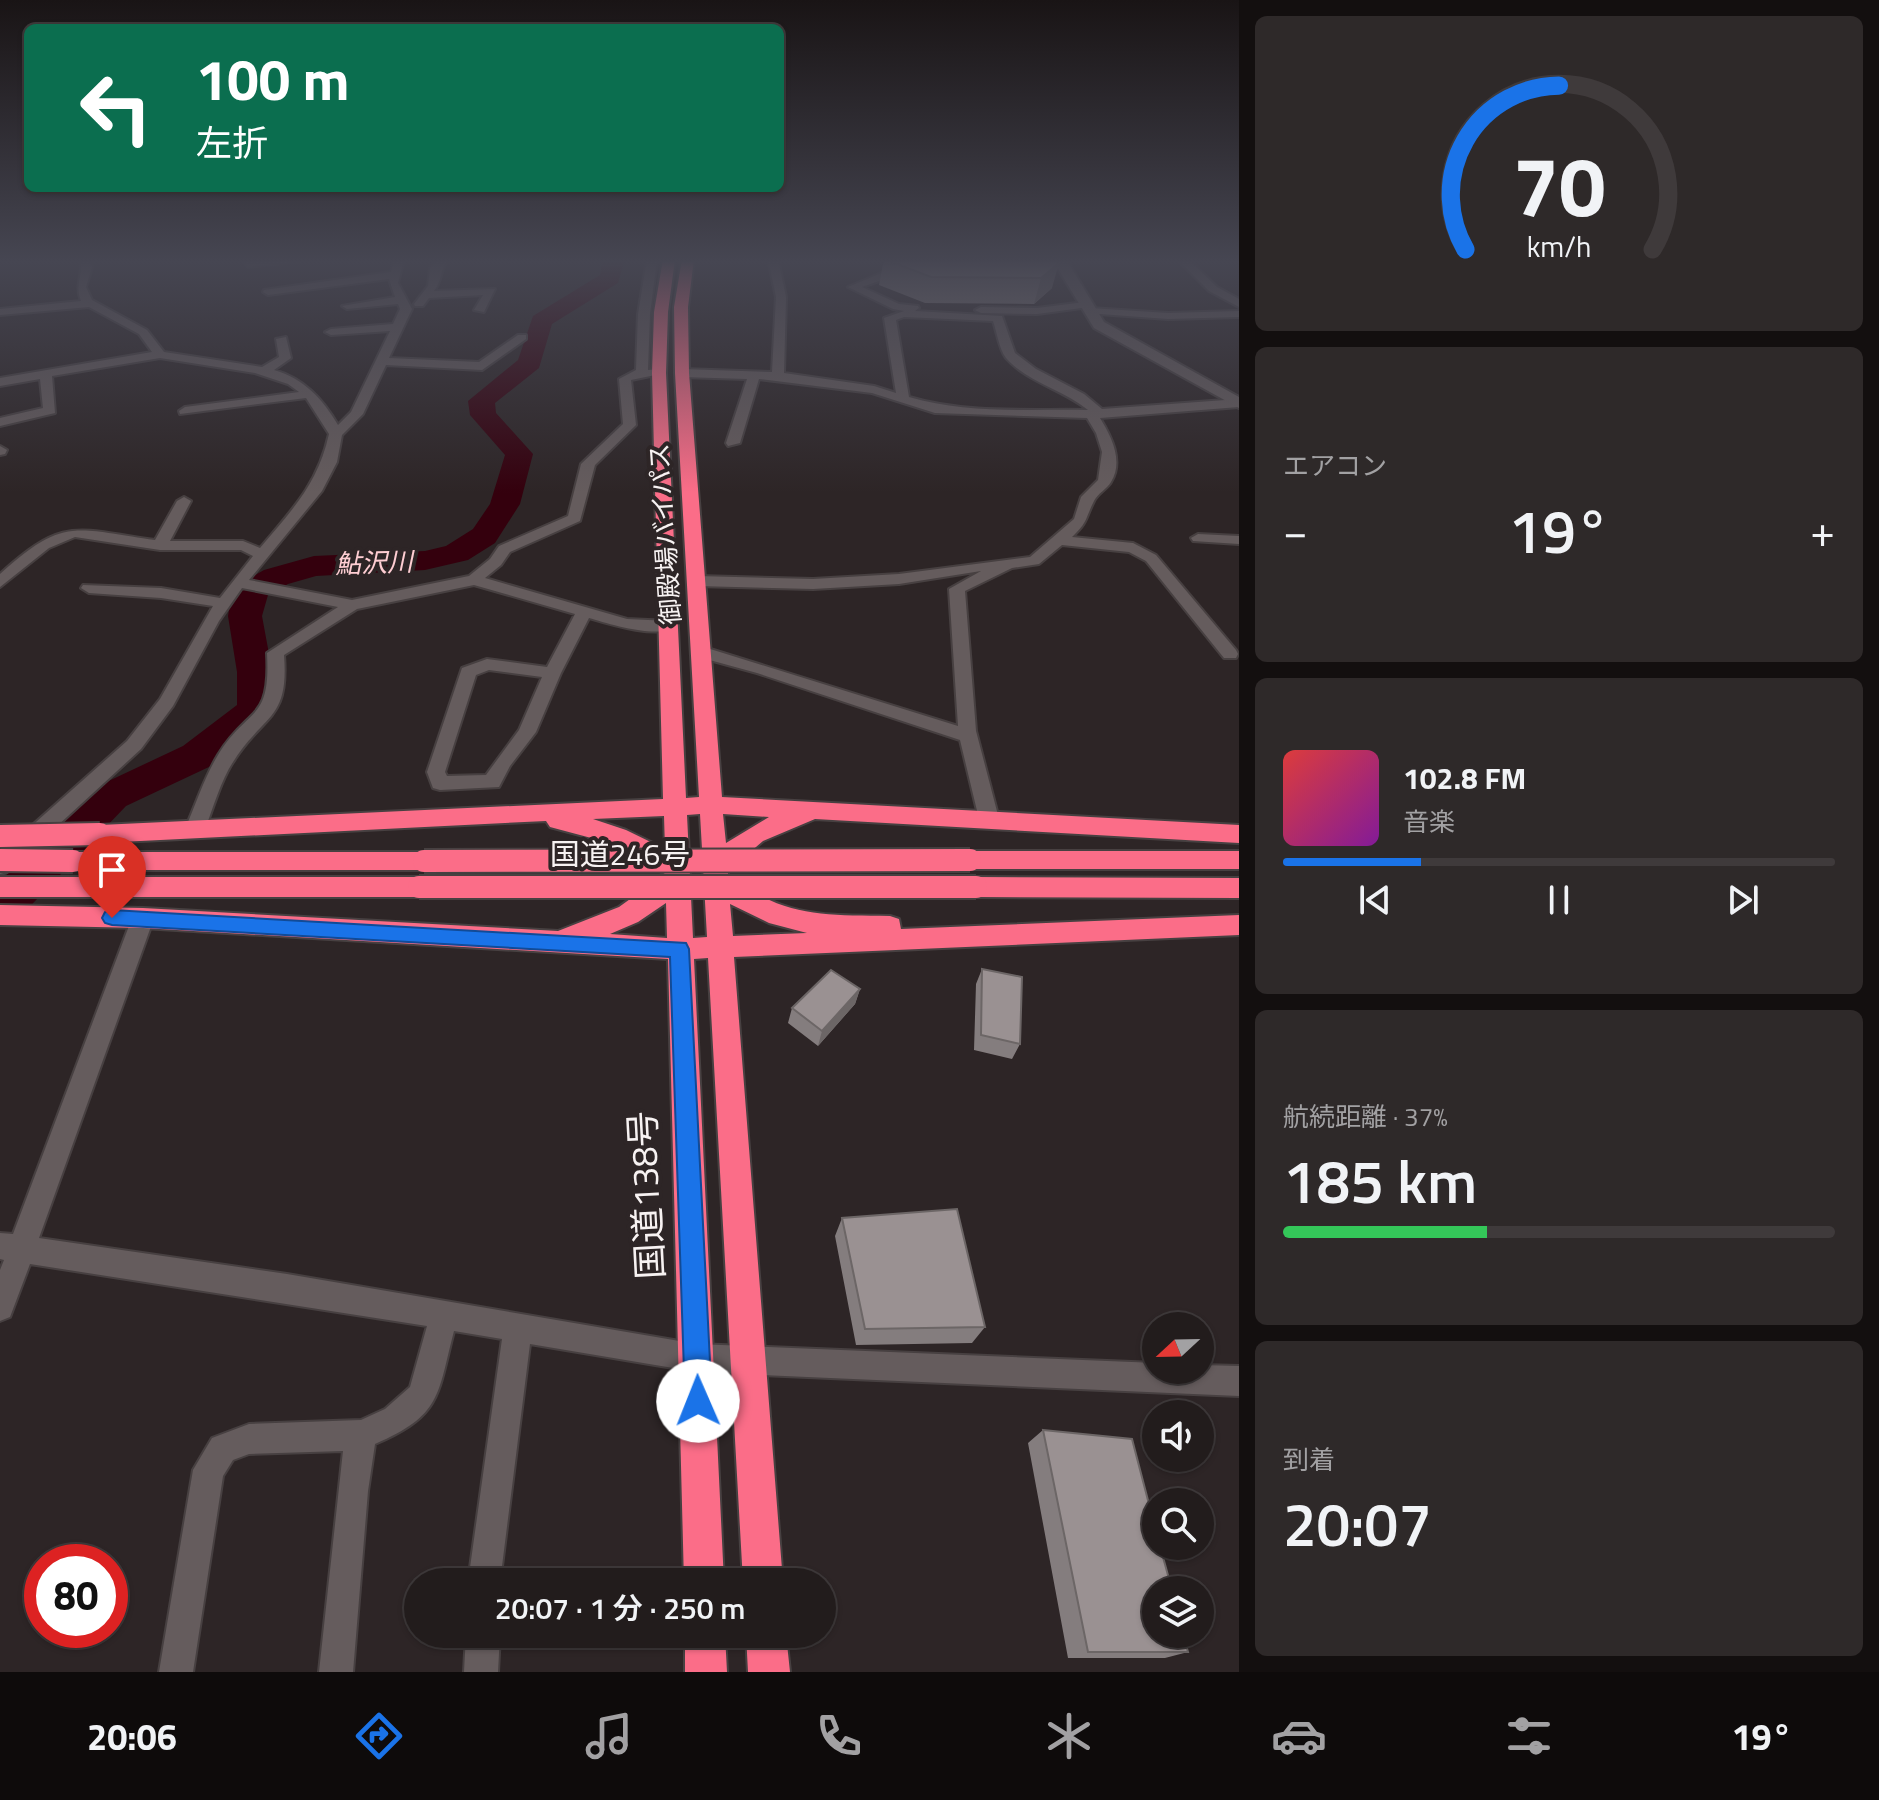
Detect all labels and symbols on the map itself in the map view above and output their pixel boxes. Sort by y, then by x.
street label: 御殿場バイパス [639,442,690,626]
water label: 鮎沢川 [334,542,417,583]
street label: 国道246号 [550,831,690,877]
pin [78,836,146,918]
street label: 国道138号 [614,1109,677,1281]
north arrow [1142,1312,1214,1384]
position arrow [656,1359,740,1443]
speed limit sign: 80 [24,1544,128,1648]

